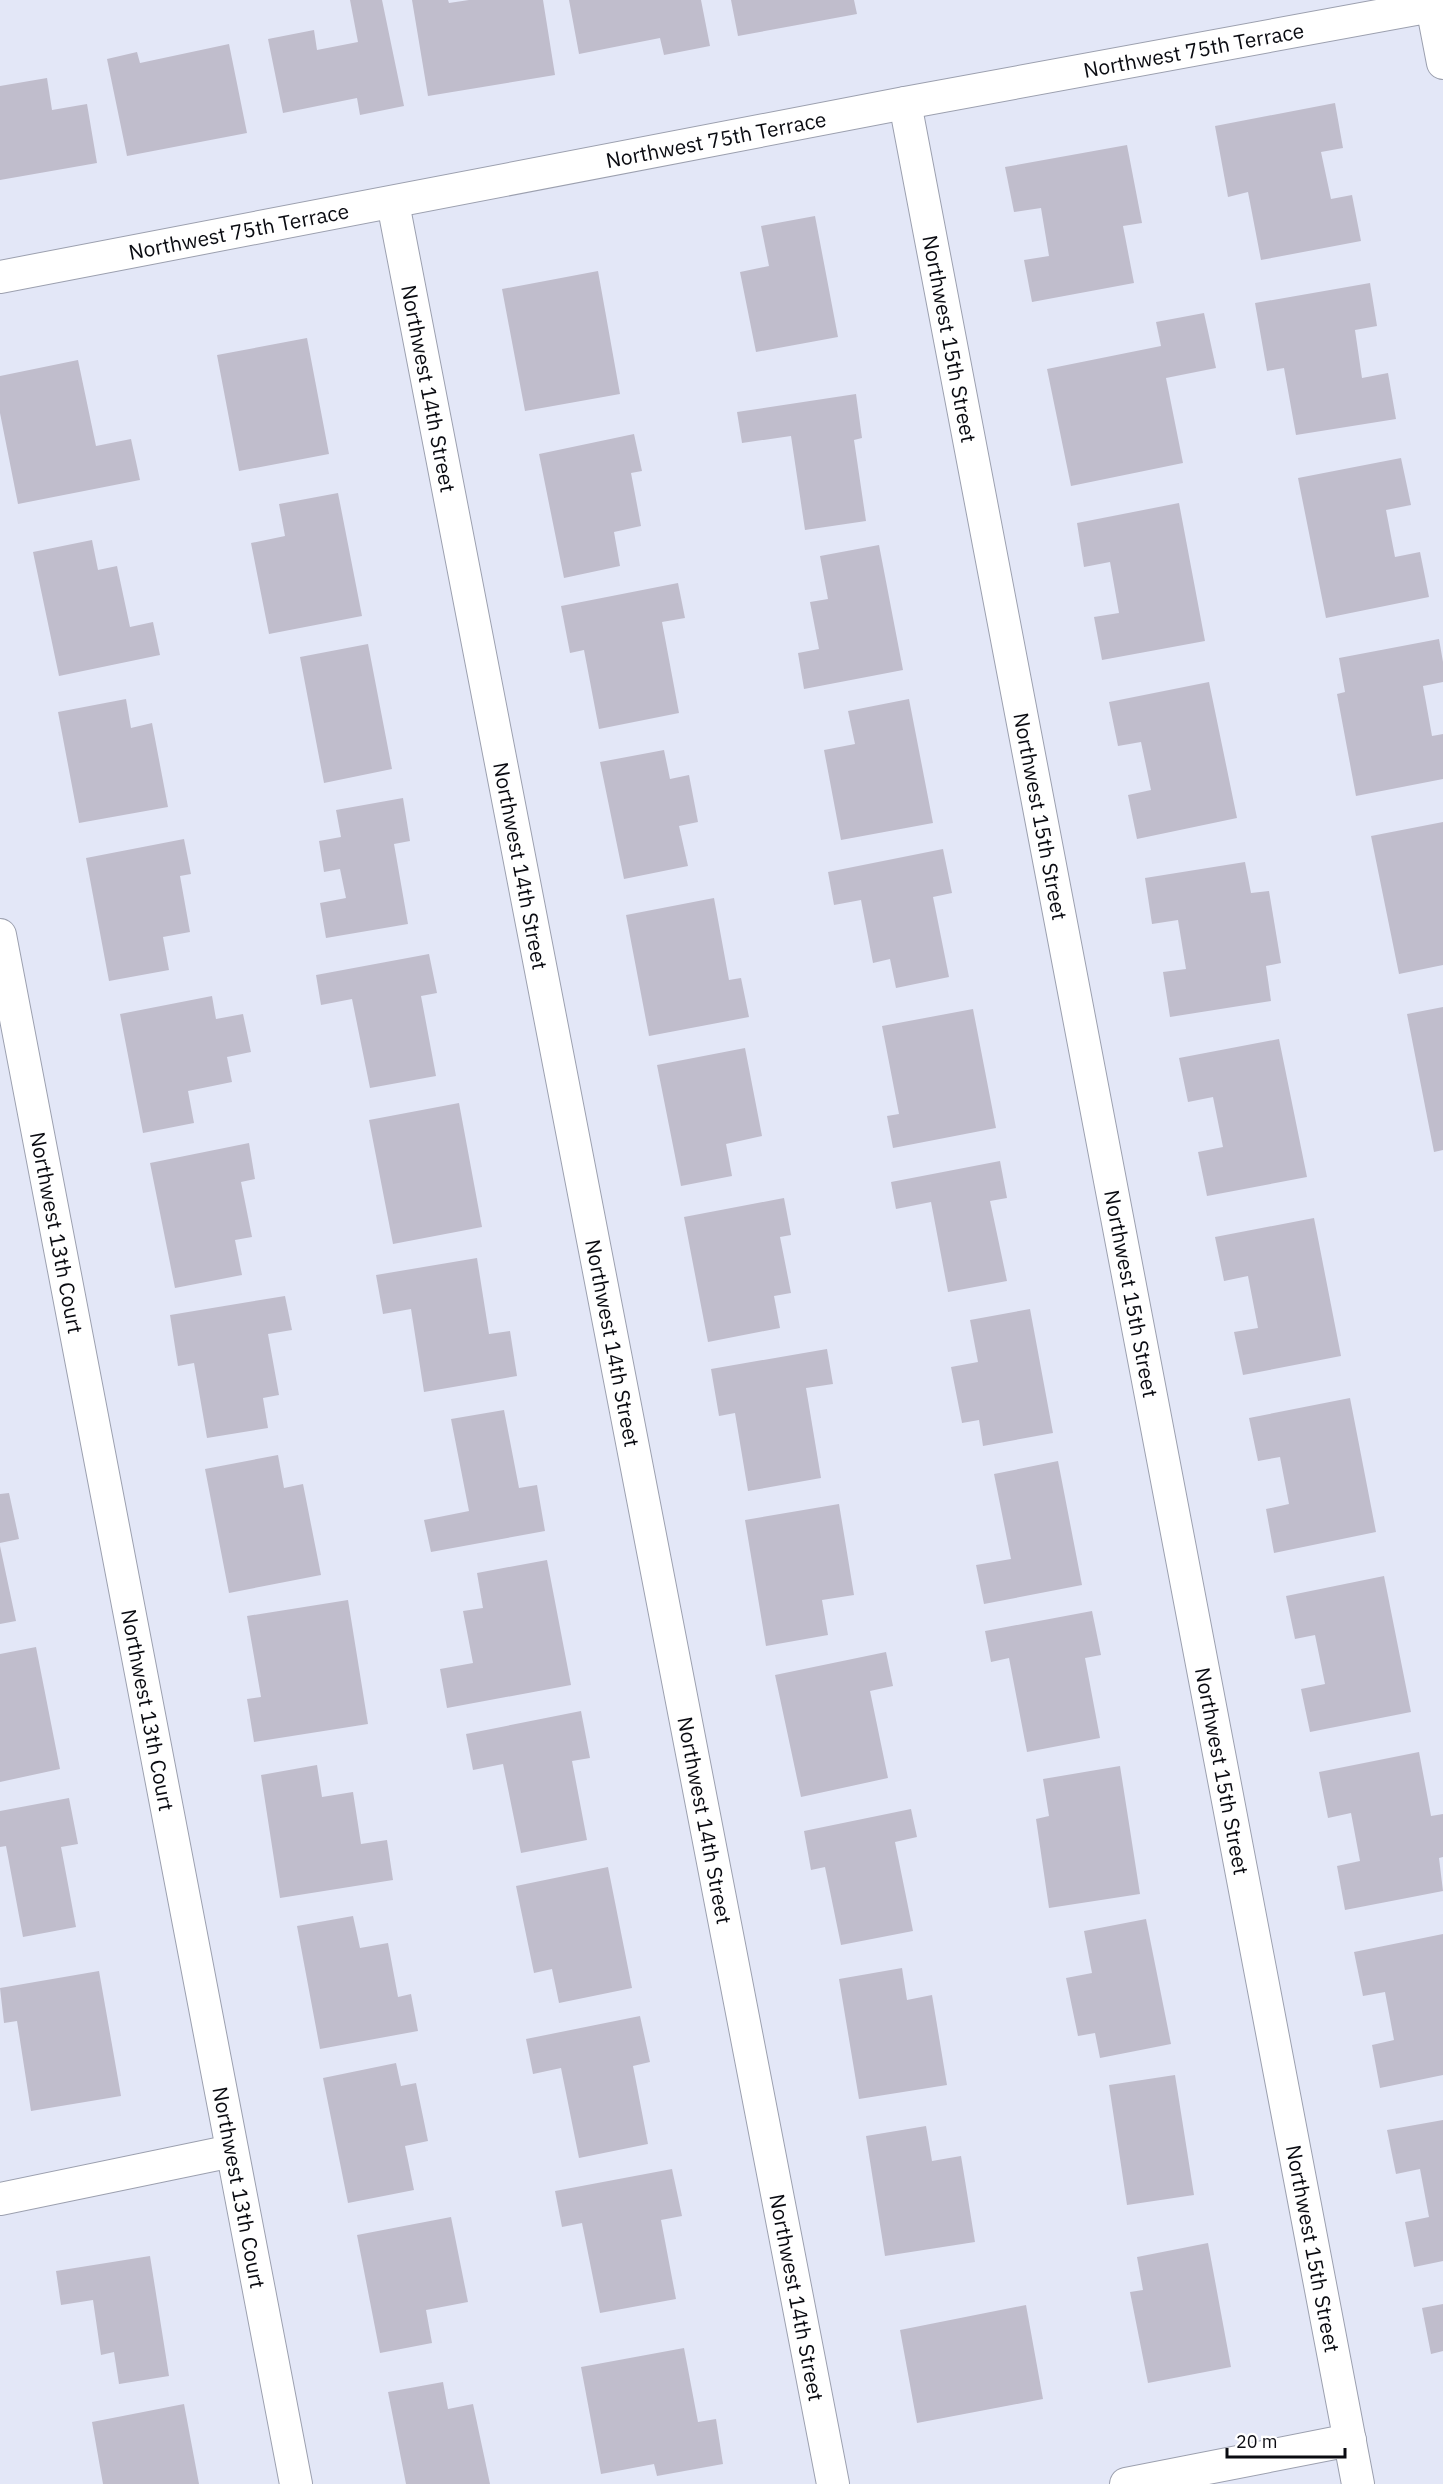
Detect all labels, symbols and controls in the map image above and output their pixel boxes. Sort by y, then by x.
street label: Northwest 75th Terrace [1081,16,1306,84]
street label: Northwest 75th Terrace [603,104,828,174]
street label: Northwest 75th Terrace [126,196,351,266]
street label: Northwest 15th Street [916,233,983,445]
street label: Northwest 14th Street [395,282,463,495]
street label: Northwest 15th Street [1007,710,1074,922]
street label: Northwest 14th Street [487,760,555,972]
street label: Northwest 13th Court [24,1129,90,1336]
street label: Northwest 15th Street [1098,1188,1165,1400]
street label: Northwest 14th Street [579,1237,647,1449]
street label: Northwest 13th Court [115,1607,181,1813]
street label: Northwest 15th Street [1189,1665,1256,1877]
street label: Northwest 14th Street [671,1714,739,1926]
street label: Northwest 13th Court [206,2084,272,2291]
street label: Northwest 15th Street [1280,2142,1347,2355]
street label: Northwest 14th Street [763,2191,831,2404]
scale bar [1227,2421,1346,2459]
text: 20 m [1236,2430,1278,2453]

